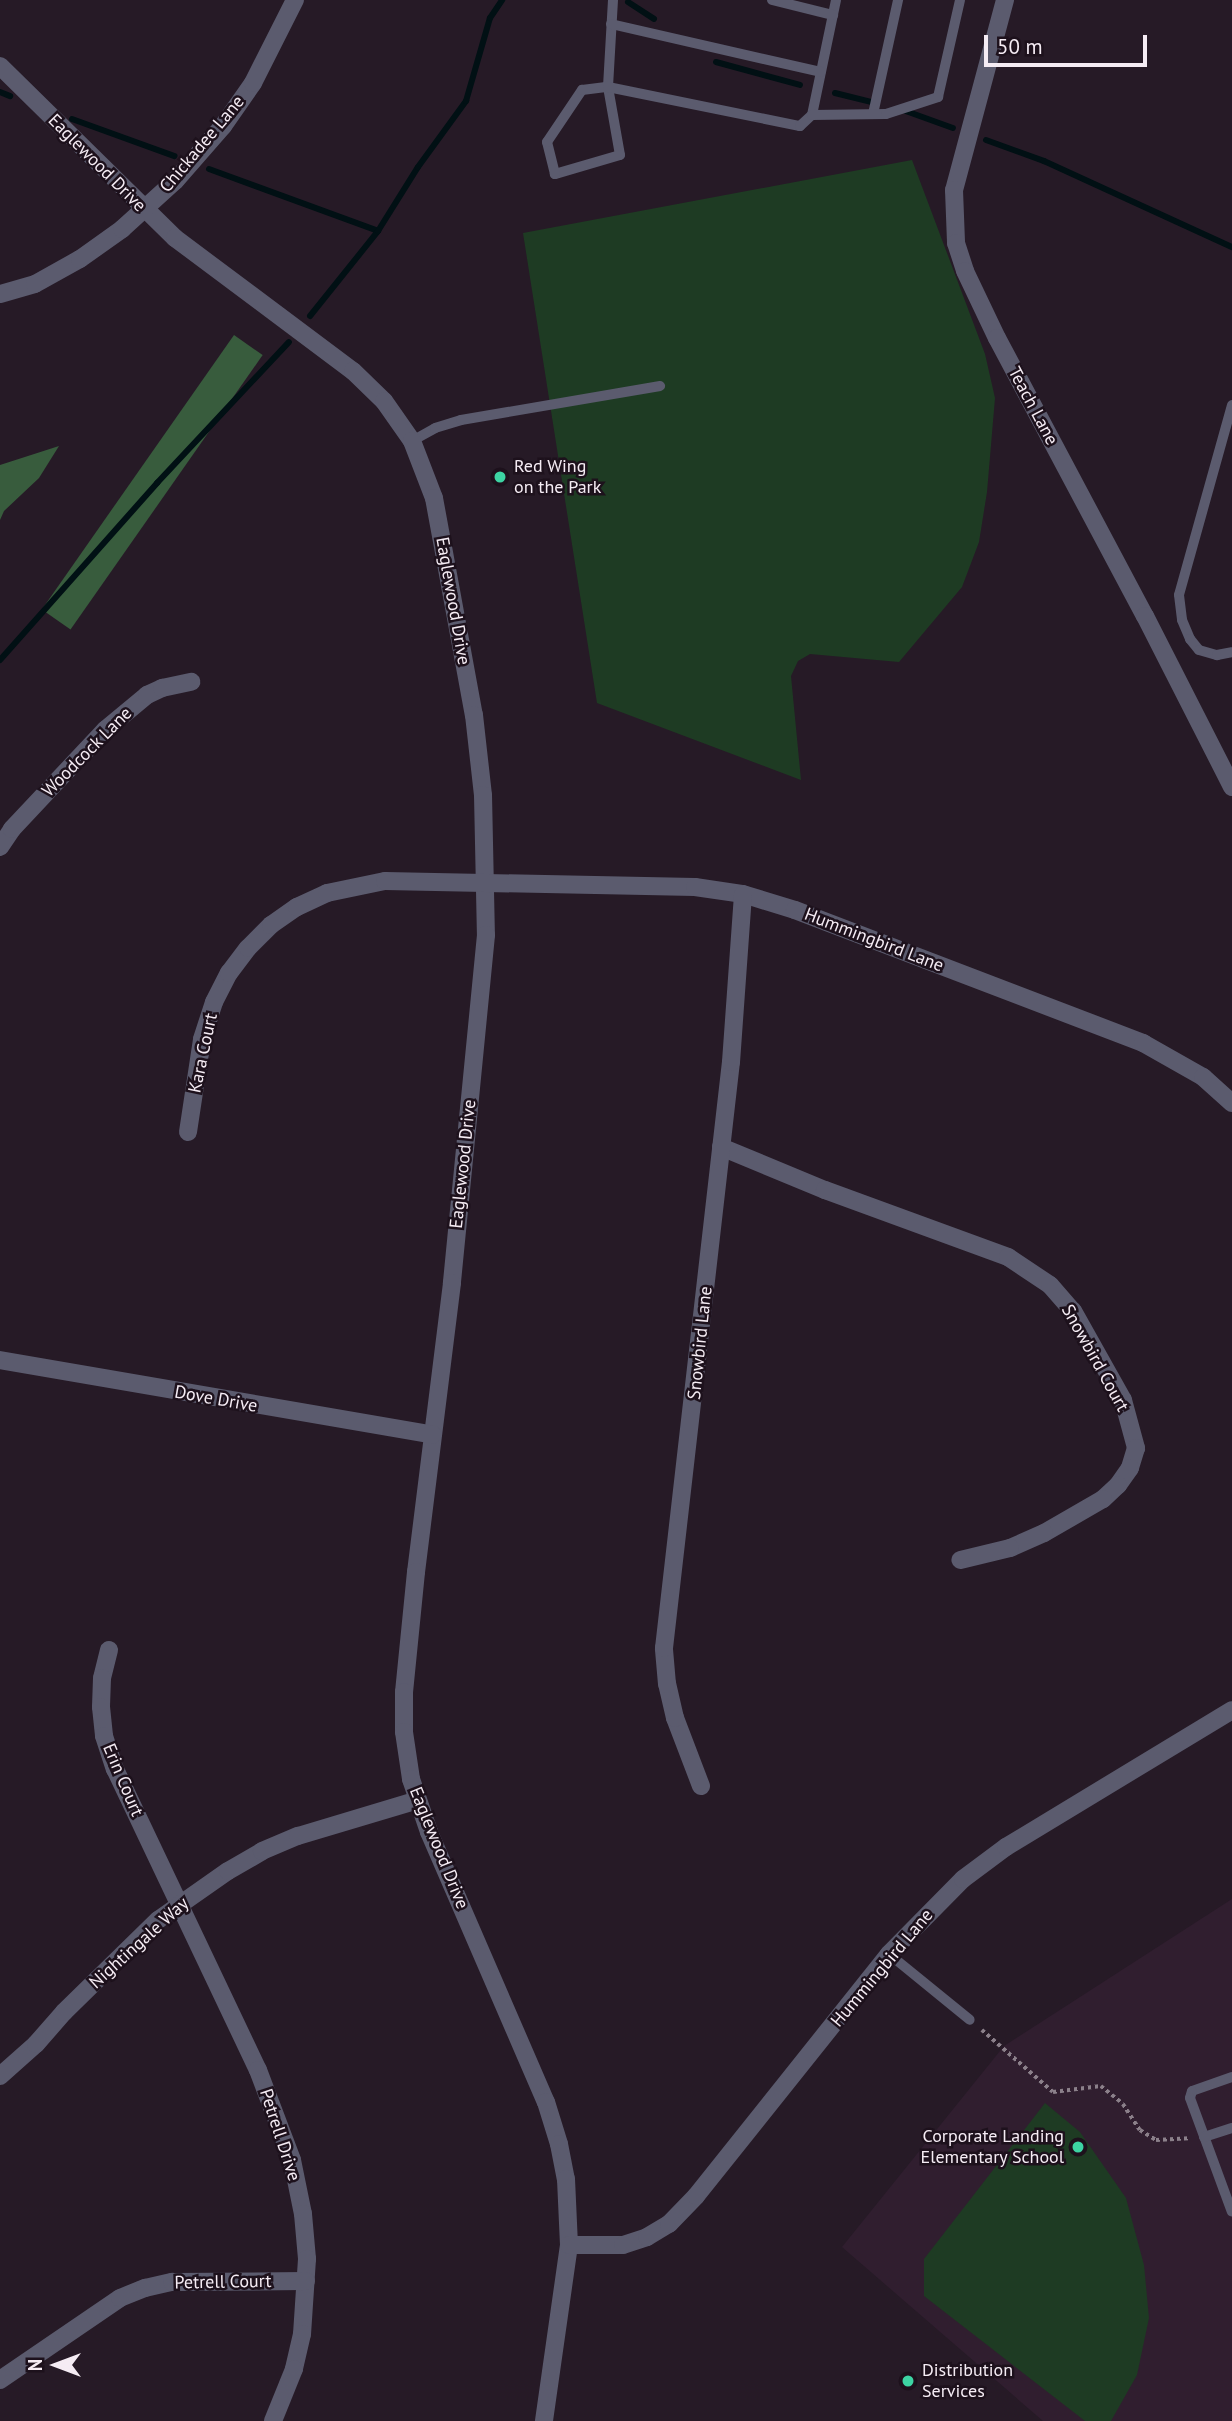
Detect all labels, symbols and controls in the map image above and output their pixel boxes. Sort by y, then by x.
scale bar [987,21,1150,65]
text: 50 m [997,33,1043,60]
street label: Chickadee Lane [155,91,249,197]
street label: Eaglewood Drive [44,110,150,216]
street label: Teach Lane [1003,363,1063,449]
place label: Red Wing on the Park [514,456,601,498]
marker: Red Wing on the Park [492,469,508,485]
street label: Eaglewood Drive [431,535,475,667]
street label: Woodcock Lane [37,702,137,802]
street label: Hummingbird Lane [801,904,947,976]
street label: Kara Court [184,1011,222,1095]
street label: Eaglewood Drive [445,1098,481,1230]
street label: Snowbird Lane [683,1285,717,1401]
street label: Snowbird Court [1057,1301,1133,1415]
street label: Dove Drive [173,1381,259,1417]
street label: Erin Court [98,1740,148,1820]
street label: Eaglewood Drive [405,1784,473,1912]
street label: Nightingale Way [85,1893,193,1993]
street label: Hummingbird Lane [826,1905,938,2031]
street label: Petrell Drive [255,2086,305,2184]
place label: Corporate Landing Elementary School [920,2126,1064,2168]
marker: Corporate Landing Elementary School [1070,2139,1086,2155]
street label: Petrell Court [174,2270,272,2294]
north arrow [21,2330,91,2400]
text: N [23,2359,47,2371]
place label: Distribution Services [922,2360,1013,2402]
marker: Distribution Services [900,2373,916,2389]

